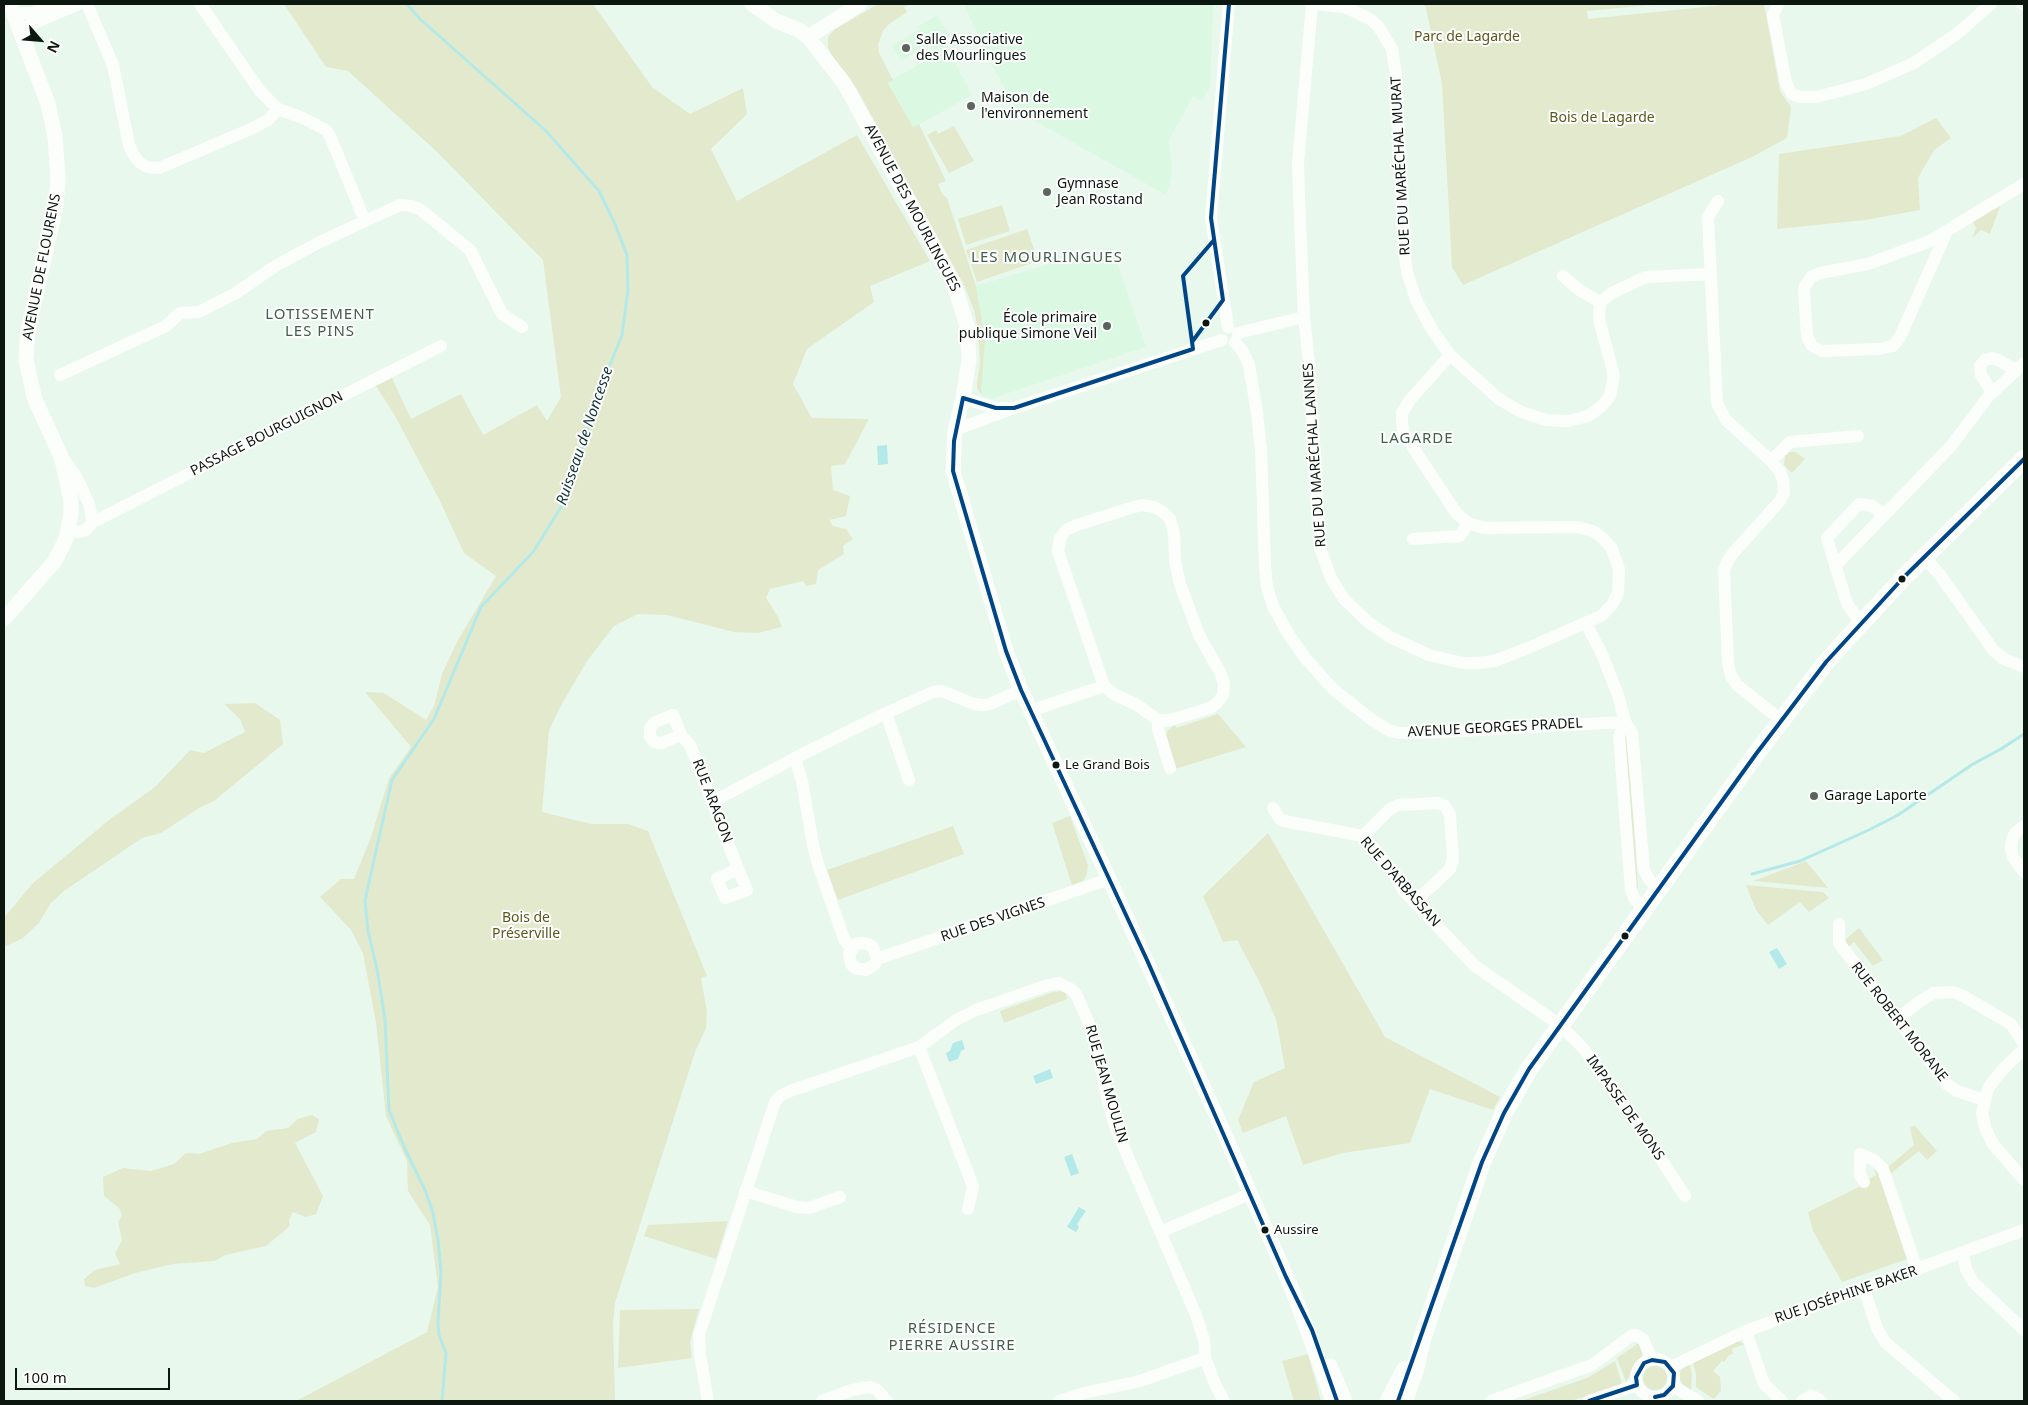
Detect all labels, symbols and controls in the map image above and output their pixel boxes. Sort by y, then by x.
north arrow [15,15,65,65]
park label: Parc de Lagarde [1414,29,1520,45]
place label: Salle Associative des Mourlingues [916,32,1026,64]
text: N [43,38,65,56]
marker: Salle Associative des Mourlingues [900,42,912,54]
street label: RUE DU MARÉCHAL MURAT [1388,76,1414,256]
place label: Maison de l'environnement [981,90,1088,122]
marker: Maison de l'environnement [965,100,977,112]
park label: Bois de Lagarde [1549,110,1655,126]
street label: AVENUE DES MOURLINGUES [861,121,963,295]
place label: Gymnase Jean Rostand [1057,176,1143,208]
marker: Gymnase Jean Rostand [1041,186,1053,198]
street label: AVENUE DE FLOURENS [20,192,64,342]
district label: LES MOURLINGUES [969,249,1125,267]
district label: LOTISSEMENT LES PINS [264,306,376,341]
place label: École primaire publique Simone Veil [959,310,1097,342]
unlabelled marker [1201,318,1211,328]
marker: École primaire publique Simone Veil [1101,320,1113,332]
street label: RUE DU MARÉCHAL LANNES [1300,362,1330,548]
water label: Ruisseau de Noncesse [553,364,617,508]
street label: PASSAGE BOURGUIGNON [188,388,346,480]
district label: LAGARDE [1379,430,1455,448]
unlabelled marker [1897,574,1907,584]
street label: AVENUE GEORGES PRADEL [1407,715,1583,741]
street label: RUE ARAGON [688,757,736,845]
place label: Le Grand Bois [1065,757,1150,773]
marker: Le Grand Bois [1051,760,1061,770]
place label: Garage Laporte [1824,788,1927,804]
marker: Garage Laporte [1808,790,1820,802]
street label: RUE D'ARBASSAN [1356,834,1444,930]
street label: RUE DES VIGNES [939,894,1047,946]
park label: Bois de Préserville [492,910,560,942]
unlabelled marker [1620,931,1630,941]
street label: RUE ROBERT MORANE [1847,959,1951,1085]
street label: RUE JEAN MOULIN [1081,1023,1131,1145]
street label: IMPASSE DE MONS [1582,1052,1668,1164]
place label: Aussire [1274,1222,1319,1238]
marker: Aussire [1260,1225,1270,1235]
street label: RUE JOSÉPHINE BAKER [1773,1263,1919,1327]
district label: RÉSIDENCE PIERRE AUSSIRE [887,1320,1017,1355]
scale bar [18,1358,172,1390]
text: 100 m [23,1367,67,1387]

